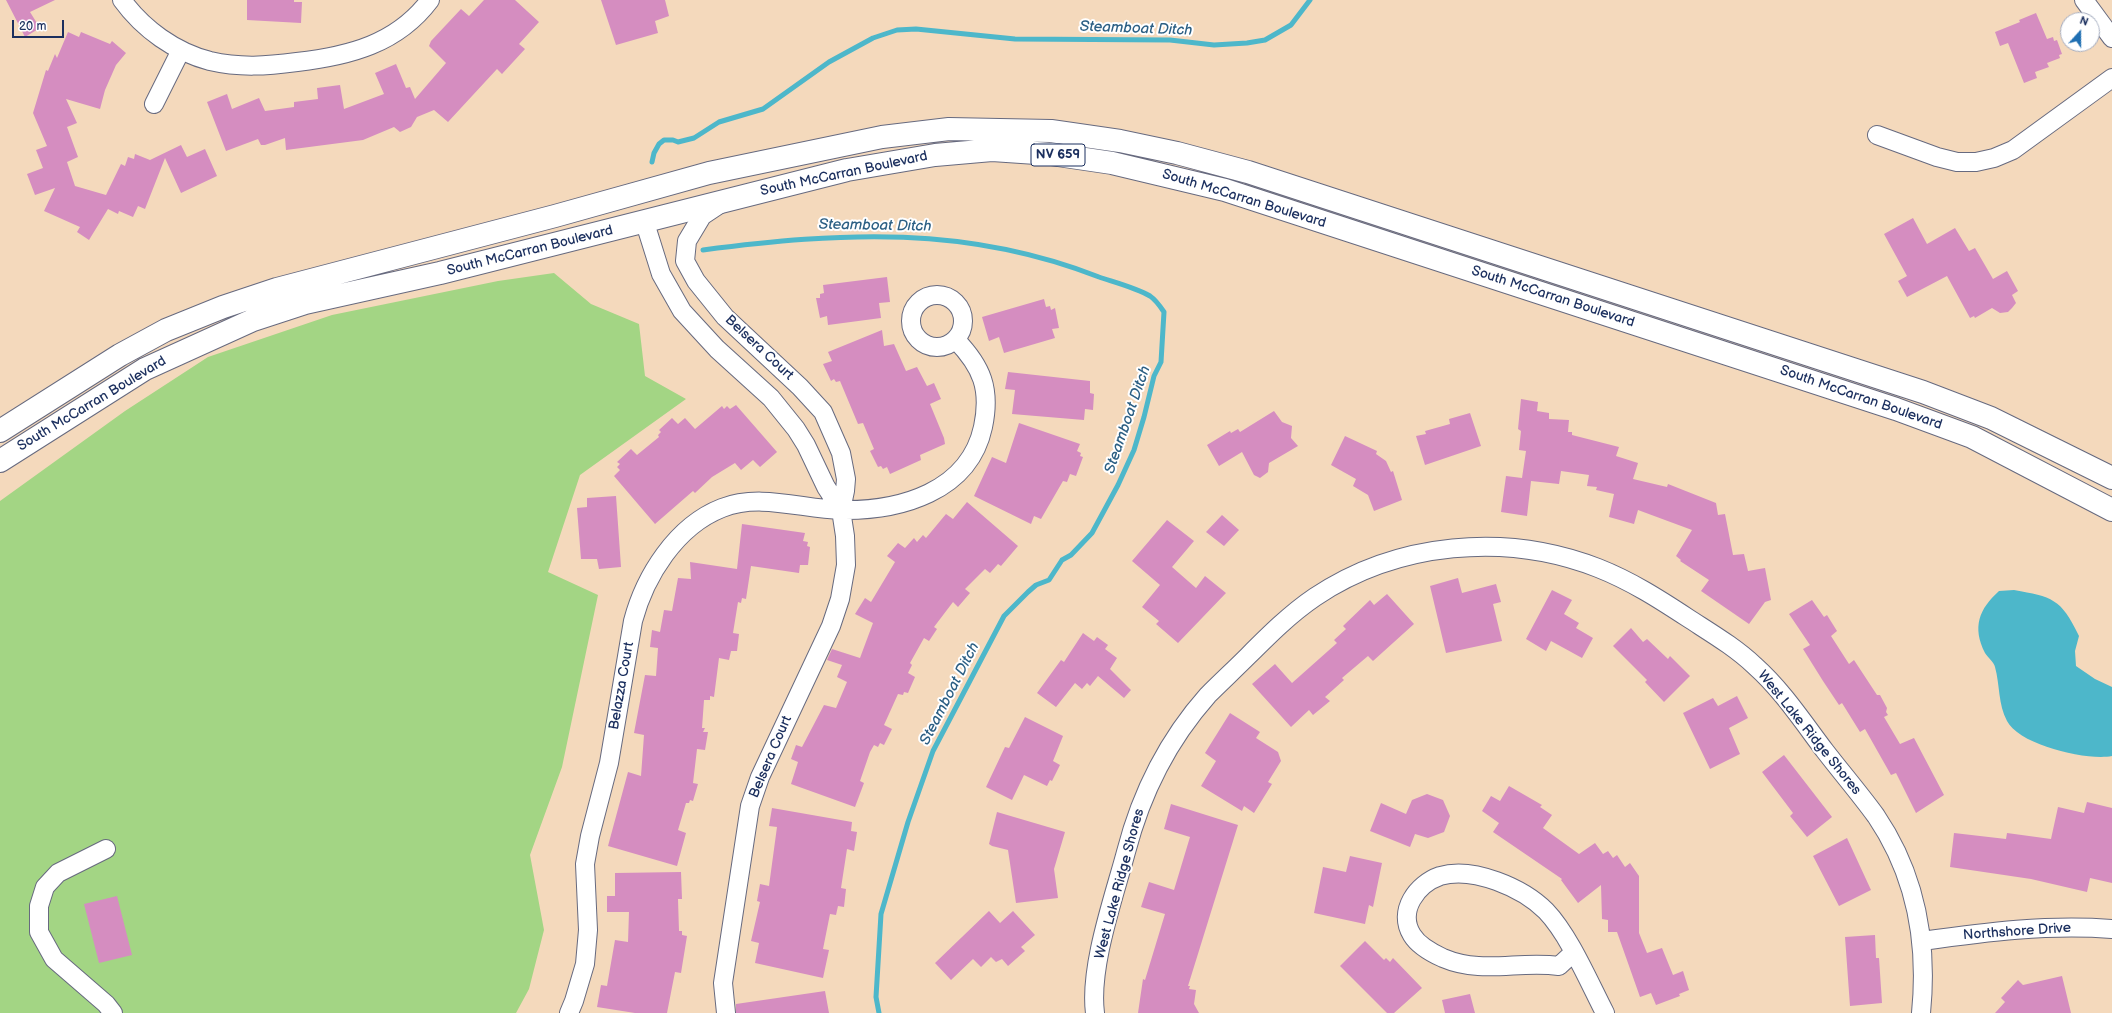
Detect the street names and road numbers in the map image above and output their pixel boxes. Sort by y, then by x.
road number: NV 659 [1031,144,1085,166]
street label: South McCarran Boulevard [759,148,929,200]
street label: South McCarran Boulevard [1160,166,1328,232]
street label: South McCarran Boulevard [445,222,615,280]
street label: South McCarran Boulevard [1469,263,1637,331]
street label: Belsera Court [721,312,797,384]
street label: South McCarran Boulevard [15,353,169,455]
street label: South McCarran Boulevard [1778,362,1944,434]
street label: Belazza Court [606,641,638,731]
street label: West Lake Ridge Shores [1754,667,1864,799]
street label: Belsera Court [746,713,796,801]
street label: West Lake Ridge Shores [1092,807,1148,961]
street label: Northshore Drive [1962,920,2072,944]

